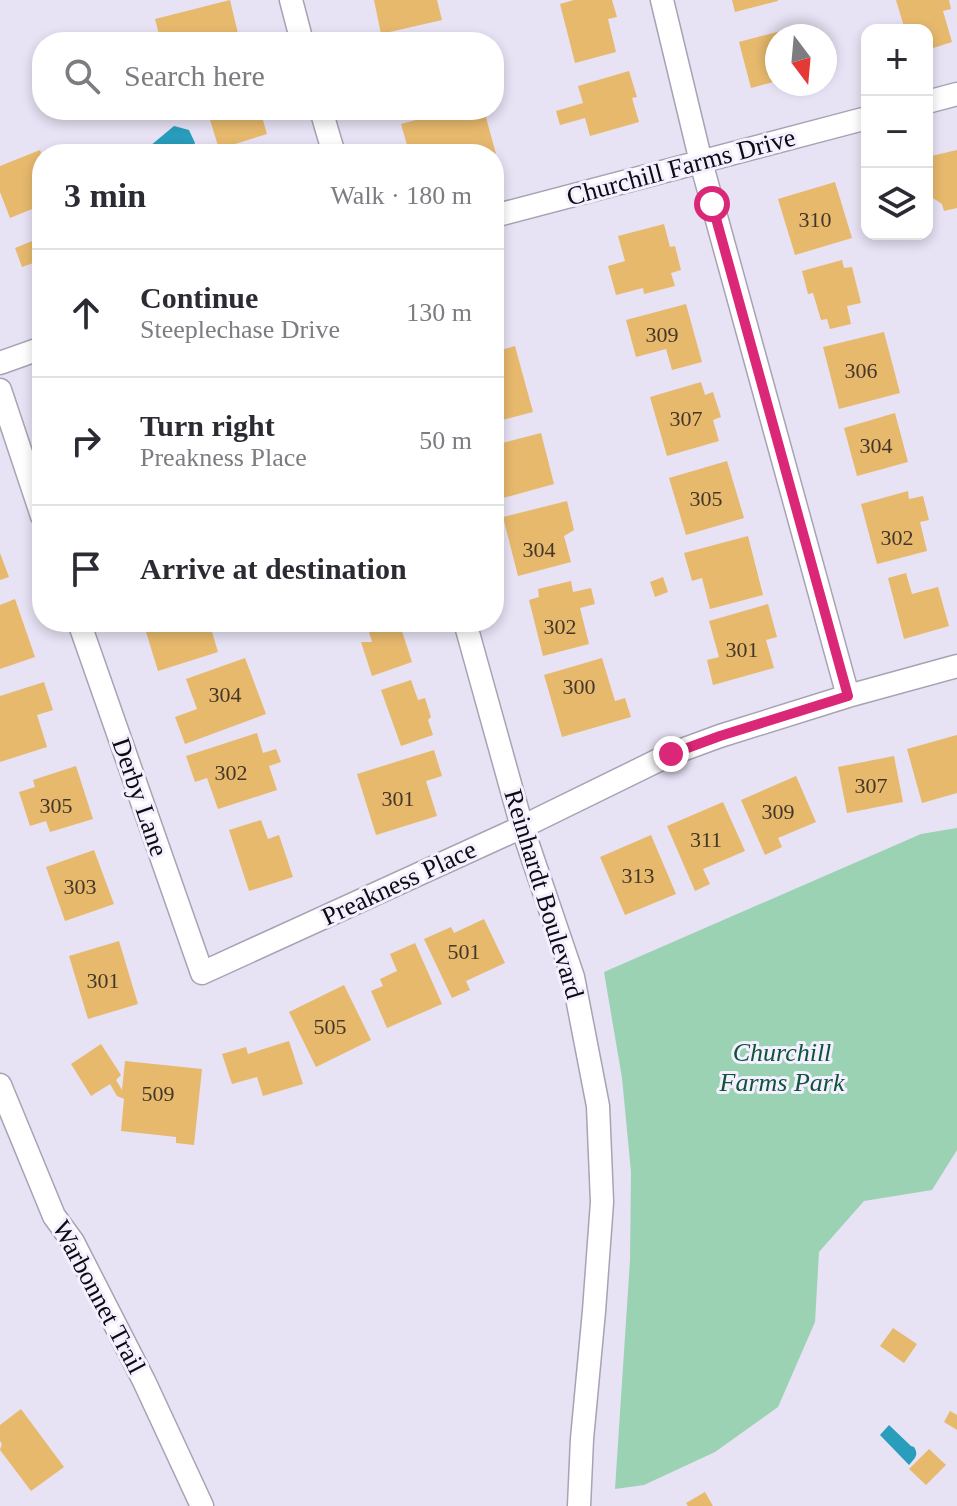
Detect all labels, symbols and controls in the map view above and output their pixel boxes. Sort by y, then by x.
north arrow [765,24,837,96]
map controls [861,24,933,240]
button: + [861,24,933,96]
search box [32,32,504,120]
icon: search [60,54,104,98]
text: Search here [124,59,265,92]
button: − [861,96,933,168]
street label: Churchill Farms Drive [564,123,798,211]
button: layers [861,168,933,240]
text: 3 min [64,177,146,214]
text: Walk · 180 m [330,181,472,210]
route start [694,186,730,222]
house number: 310 [799,207,832,232]
text: Continue [140,281,258,314]
icon: ahead [64,291,108,335]
text: 130 m [406,298,472,327]
text: Steeplechase Drive [140,315,340,344]
house number: 309 [646,322,679,347]
house number: 306 [845,358,878,383]
house number: 307 [670,406,703,431]
text: Turn right [140,409,275,442]
icon: right [64,419,108,463]
text: 50 m [419,426,472,455]
house number: 304 [860,433,893,458]
text: Preakness Place [140,443,307,472]
house number: 305 [690,486,723,511]
house number: 302 [881,525,914,550]
house number: 304 [523,537,556,562]
icon: arrive [64,547,108,591]
text: Arrive at destination [140,552,407,585]
house number: 302 [544,614,577,639]
house number: 301 [726,637,759,662]
house number: 300 [563,674,596,699]
house number: 304 [209,682,242,707]
street label: Derby Lane [106,734,174,860]
route end [653,736,689,772]
house number: 302 [215,760,248,785]
house number: 307 [855,773,888,798]
house number: 301 [382,786,415,811]
street label: Reinhardt Boulevard [498,786,590,1002]
house number: 305 [40,793,73,818]
house number: 309 [762,799,795,824]
house number: 311 [690,827,722,852]
street label: Preakness Place [317,835,481,931]
house number: 313 [622,863,655,888]
house number: 303 [64,874,97,899]
house number: 501 [448,939,481,964]
house number: 301 [87,968,120,993]
house number: 505 [314,1014,347,1039]
park label: Churchill Farms Park [719,1038,845,1097]
house number: 509 [142,1081,175,1106]
street label: Warbonnet Trail [47,1216,151,1378]

